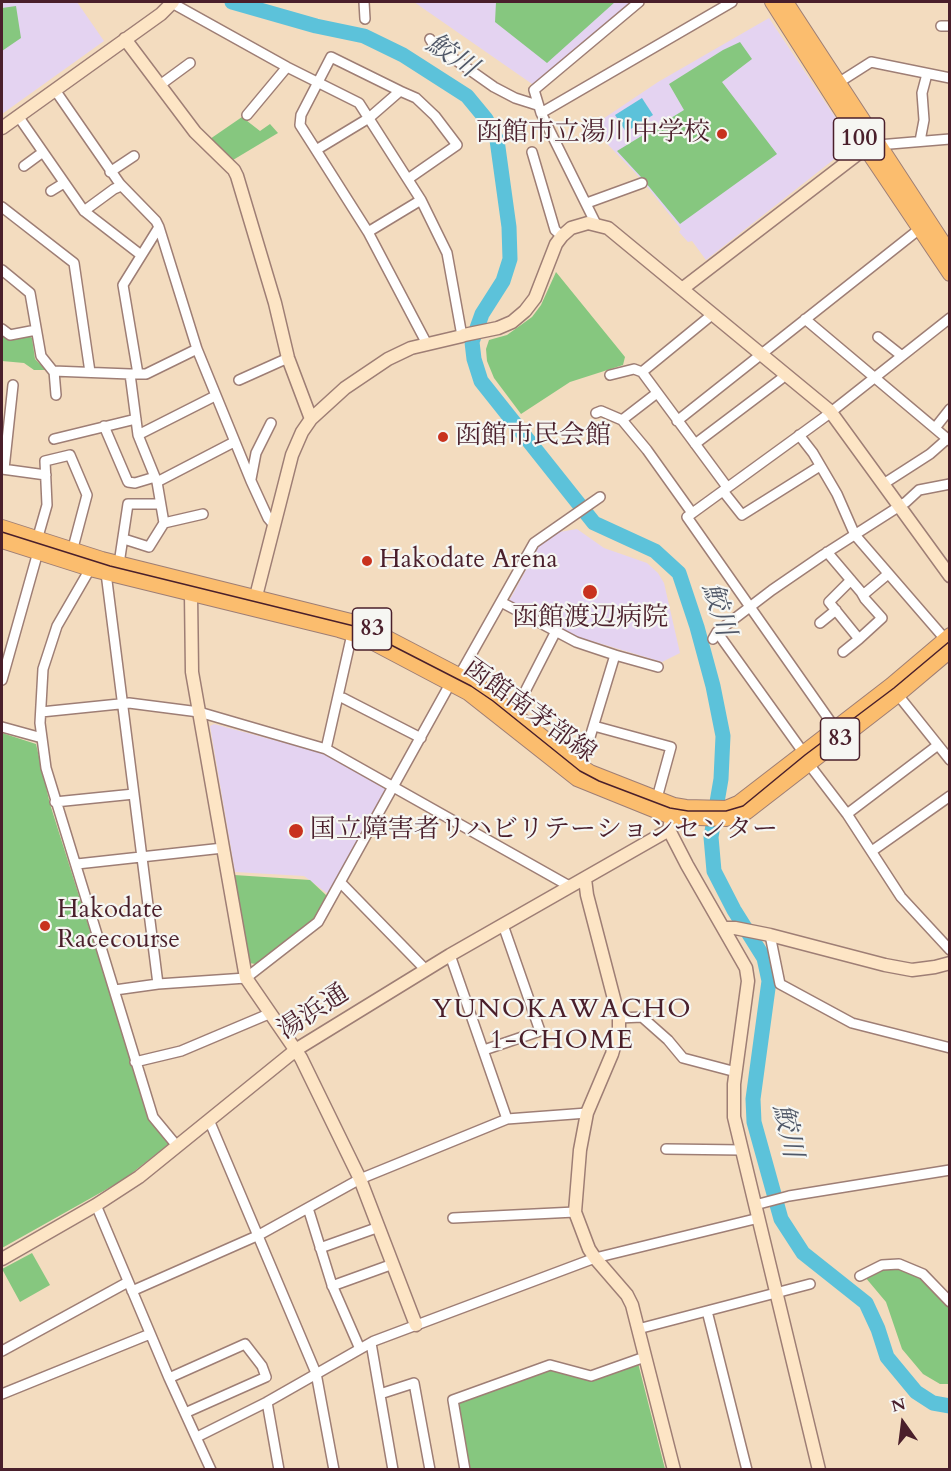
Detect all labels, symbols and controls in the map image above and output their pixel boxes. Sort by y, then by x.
water label: 鮫川 [420,28,482,86]
place label: 函館市立湯川中学校 [476,118,710,150]
road number: 100 [834,118,884,160]
marker: 函館市立湯川中学校 [715,127,729,141]
place label: 函館市民会館 [455,421,611,453]
marker: 函館市民会館 [436,430,450,444]
place label: Hakodate Arena [379,545,558,577]
marker: Hakodate Arena [360,554,374,568]
water label: 鮫川 [694,579,740,641]
marker: 函館渡辺病院 [581,583,599,601]
place label: 函館渡辺病院 [512,603,668,635]
road number: 83 [352,608,392,650]
street label: 函館南茅部線 [457,654,601,770]
road number: 83 [820,718,860,760]
place label: 国立障害者リハビリテーションセンター [310,815,778,847]
marker: 国立障害者リハビリテーションセンター [287,822,305,840]
place label: Hakodate Racecourse [57,895,180,957]
marker: Hakodate Racecourse [38,919,52,933]
street label: 湯浜通 [273,979,355,1047]
district label: YUNOKAWACHO 1-CHOME [432,995,692,1058]
water label: 鮫川 [765,1101,807,1161]
north arrow [873,1393,933,1453]
text: N [889,1393,908,1418]

